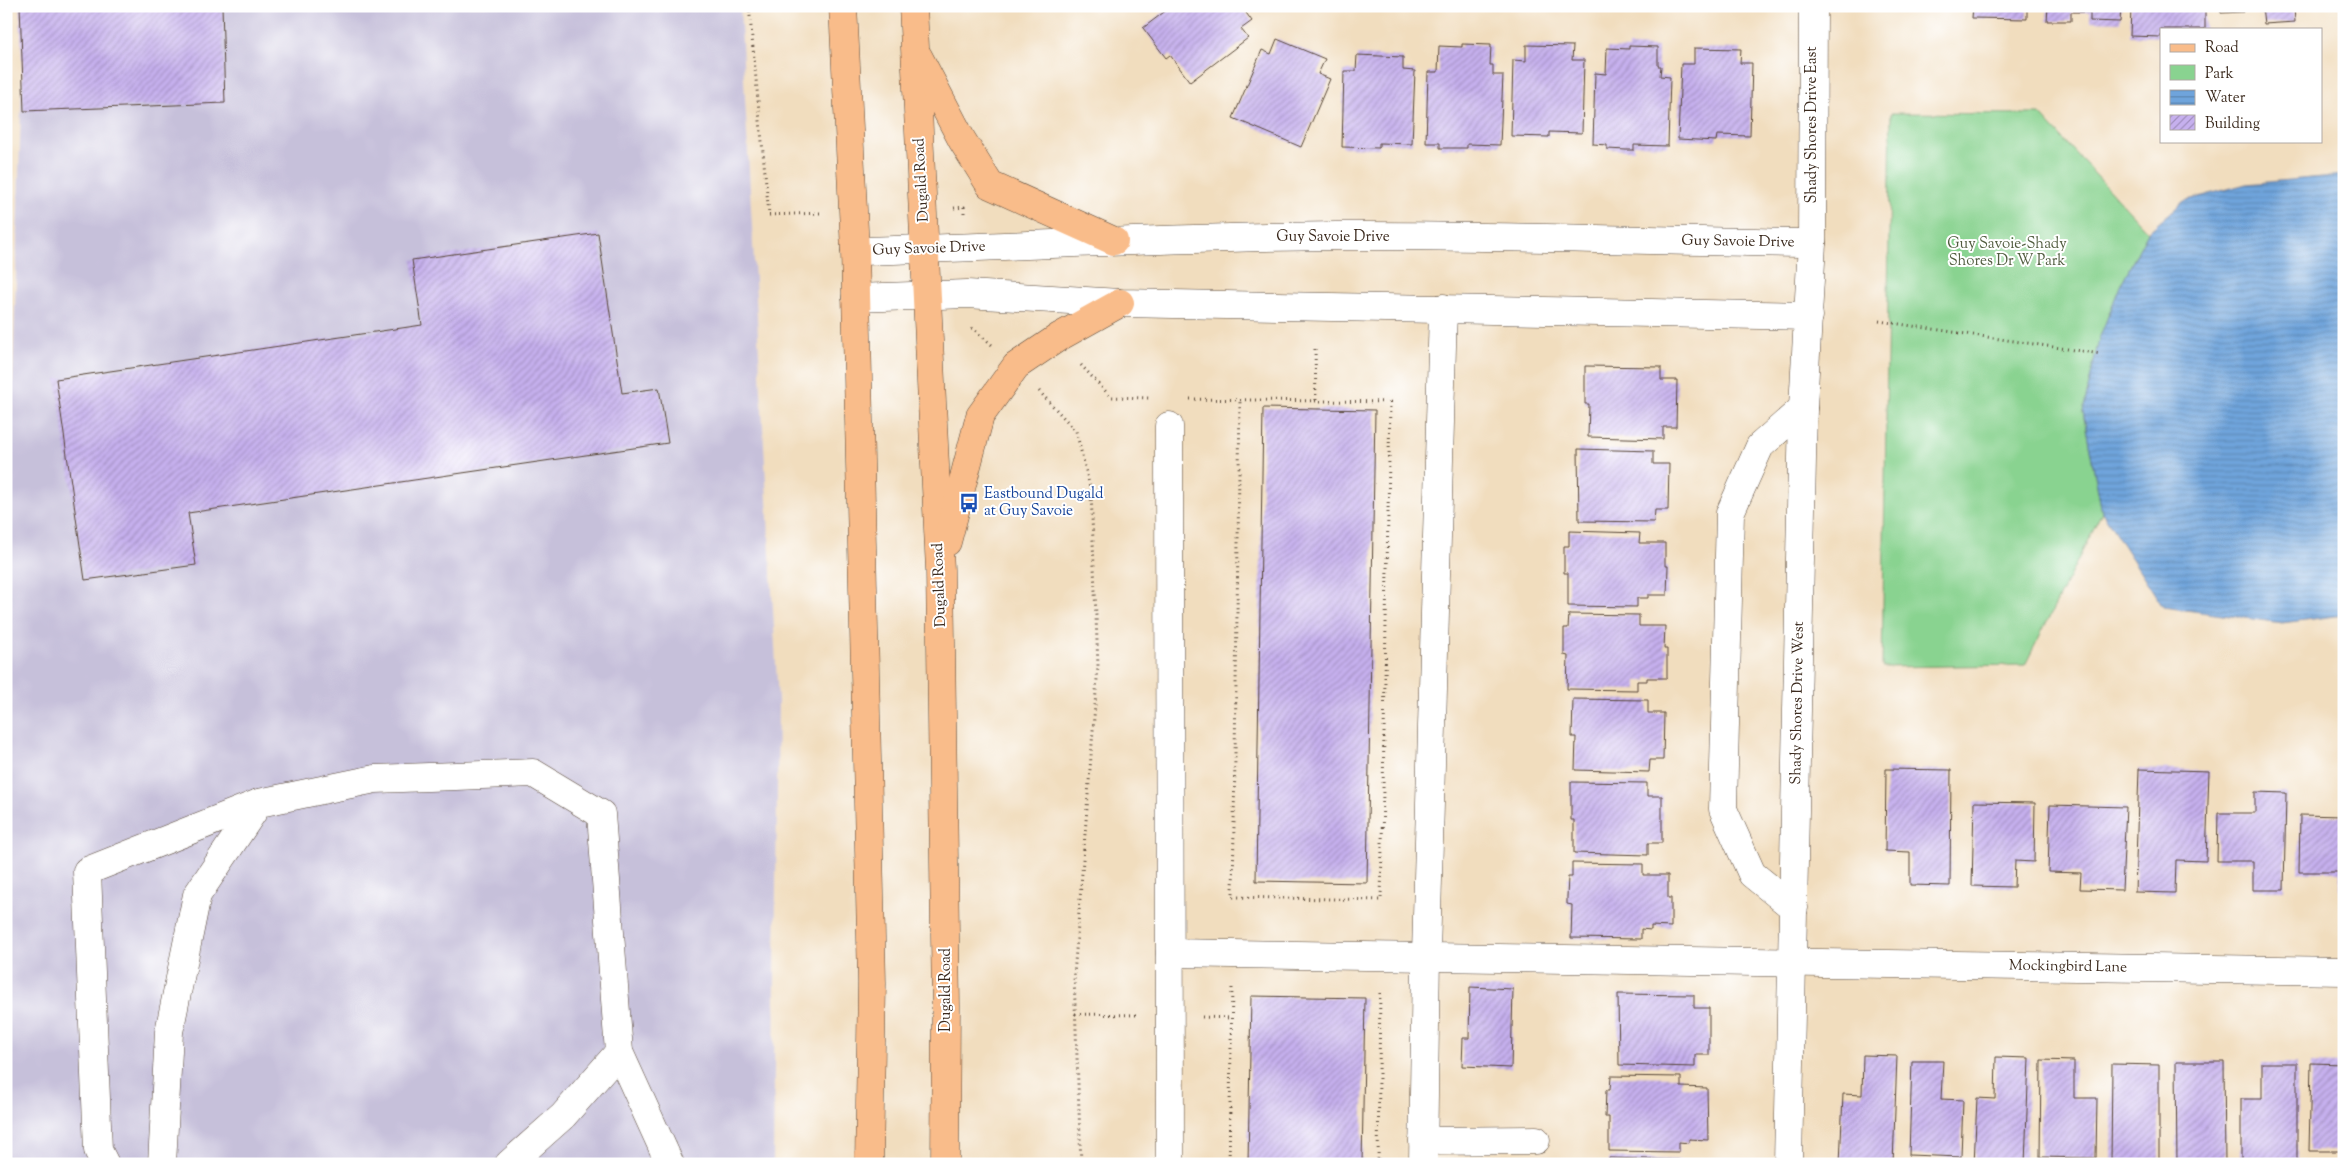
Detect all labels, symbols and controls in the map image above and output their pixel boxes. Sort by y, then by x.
legend [2160,28,2322,142]
text: Road [2205,38,2239,59]
street label: Shady Shores Drive East [1802,46,1823,204]
text: Park [2205,64,2234,85]
text: Water [2205,88,2246,109]
text: Building [2205,114,2260,135]
street label: Dugald Road [909,137,935,223]
street label: Guy Savoie Drive [1276,227,1390,248]
street label: Guy Savoie Drive [1681,231,1795,253]
park label: Guy Savoie-Shady Shores Dr W Park [1947,234,2067,272]
street label: Guy Savoie Drive [872,237,986,261]
place label: Eastbound Dugald at Guy Savoie [984,484,1104,522]
bus stop icon: Eastbound Dugald at Guy Savoie [958,492,980,514]
street label: Dugald Road [928,542,952,627]
street label: Shady Shores Drive West [1786,621,1810,785]
street label: Dugald Road [936,947,957,1032]
street label: Mockingbird Lane [2009,955,2127,979]

